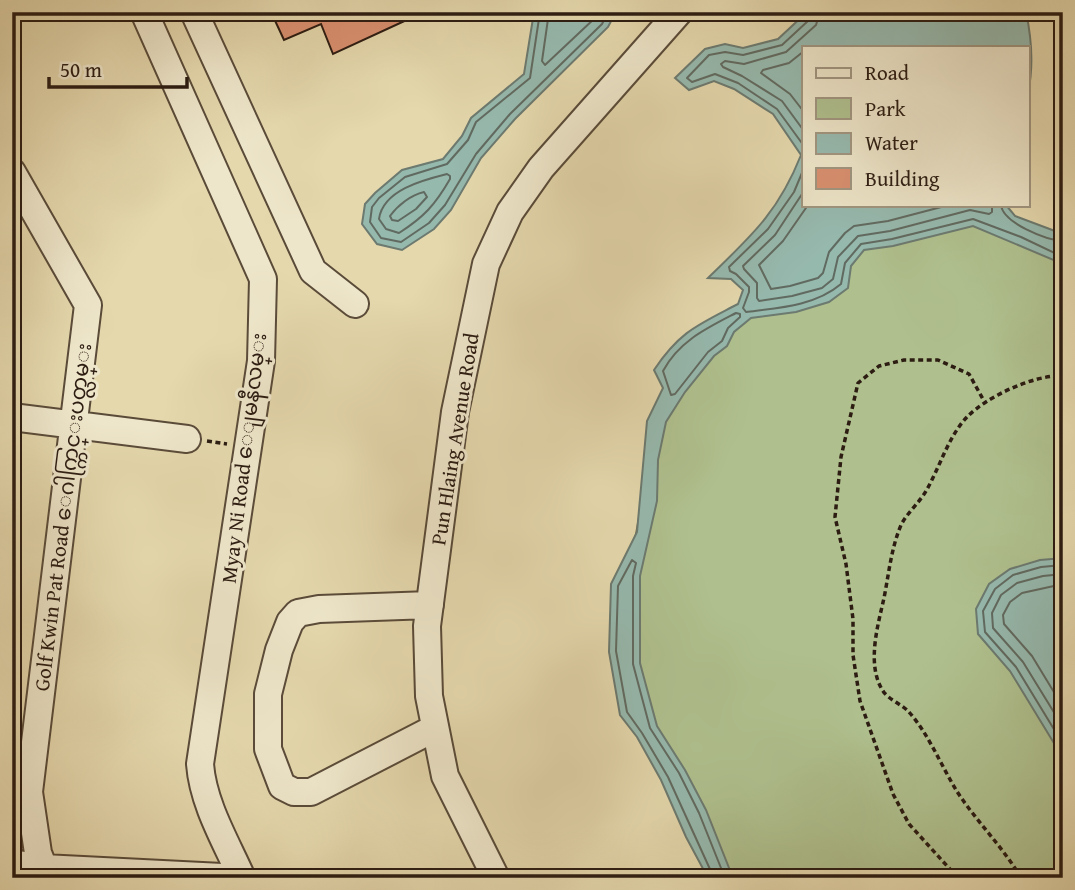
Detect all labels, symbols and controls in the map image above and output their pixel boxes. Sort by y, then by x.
scale bar [49,46,187,90]
legend [802,46,1030,206]
text: 50 m [60,54,102,85]
text: Road [865,57,910,88]
text: Park [865,93,906,124]
text: Water [865,127,918,158]
text: Building [865,163,940,194]
street label: Pun Hlaing Avenue Road [422,330,487,547]
street label: Myay Ni Road ေျမနီလမ္း [213,331,277,585]
street label: Golf Kwin Pat Road ေဂါက္ကြင္းပတ္လမ္း [26,341,101,693]

